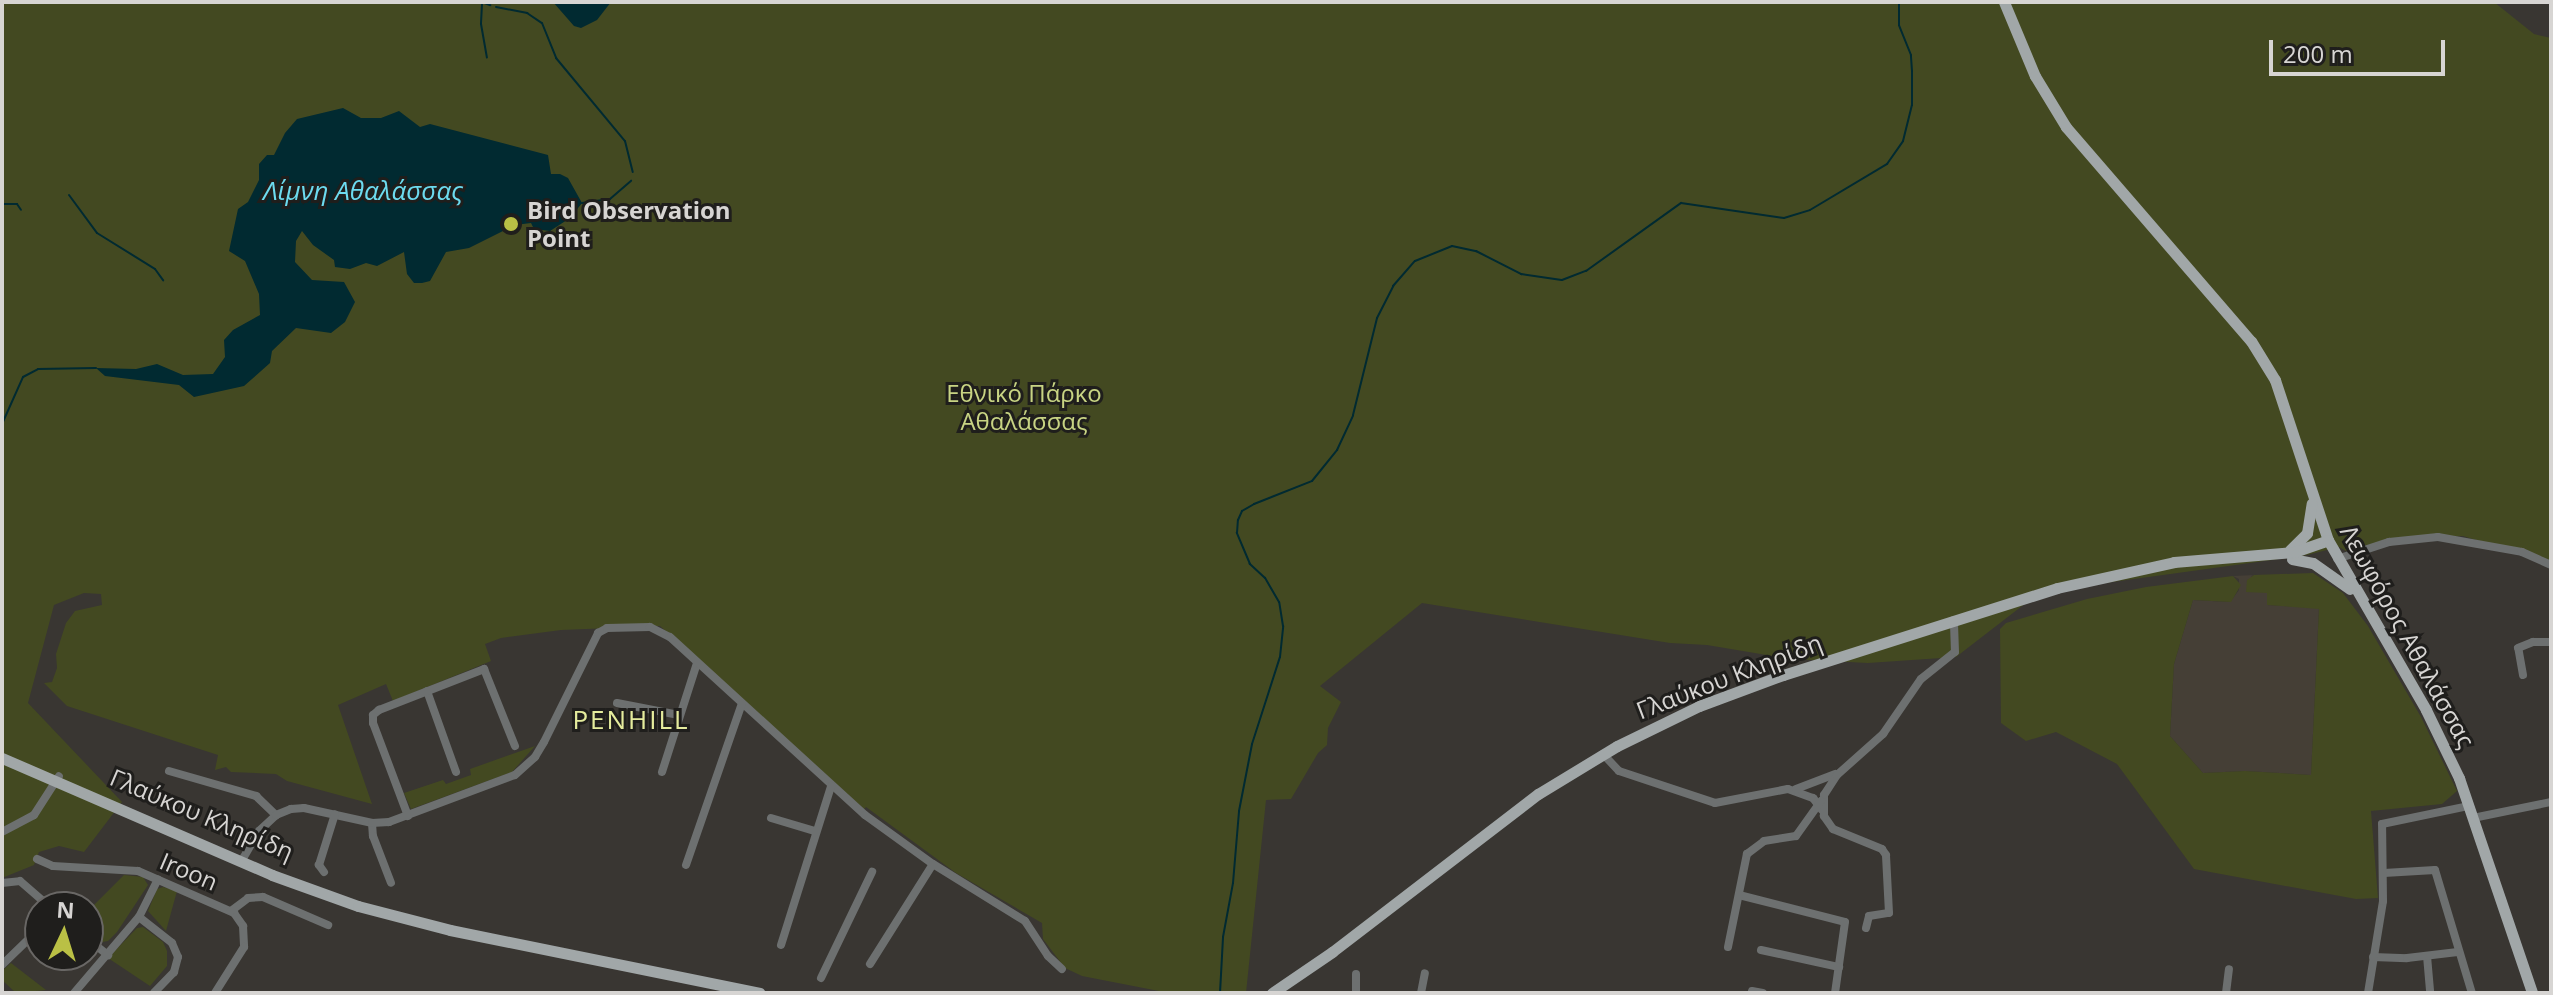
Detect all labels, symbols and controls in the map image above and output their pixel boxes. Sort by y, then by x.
scale bar [2273,24,2449,74]
text: 200 m [2283,37,2353,70]
water label: Λίμνη Αθαλάσσας [263,175,463,207]
place label: Bird Observation Point [527,196,731,252]
marker: Bird Observation Point [502,215,520,233]
park label: Εθνικό Πάρκο Αθαλάσσας [946,379,1102,435]
street label: Λεωφόρος Αθαλάσσας [2335,520,2481,752]
street label: Γλαύκου Κληρίδη [1632,627,1826,725]
district label: PENHILL [572,704,690,736]
street label: Γλαύκου Κληρίδη [106,762,298,866]
street label: Iroon [156,846,222,896]
north arrow [24,891,104,971]
text: N [56,893,75,925]

